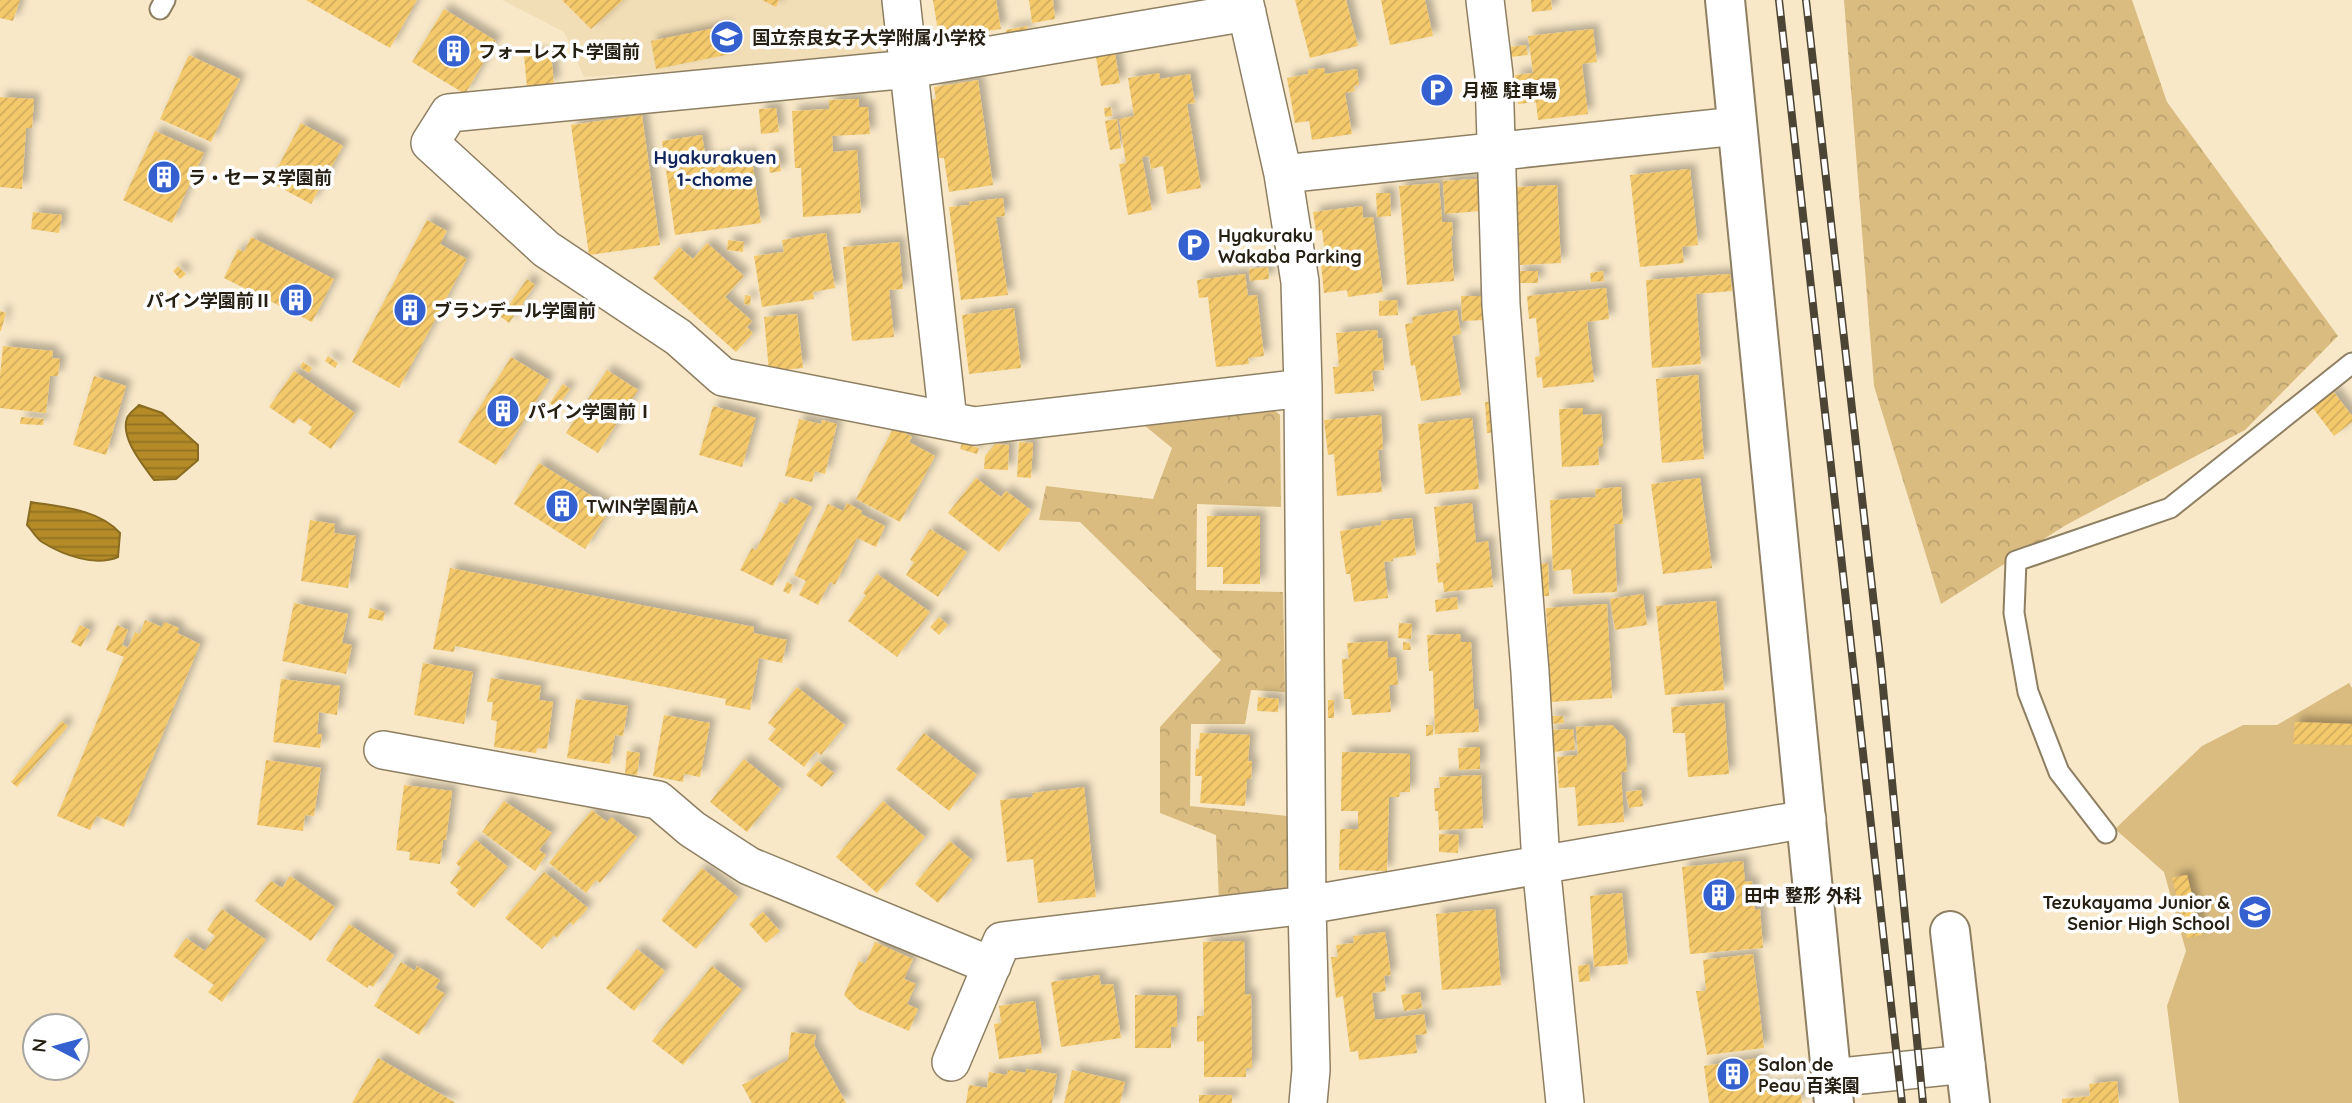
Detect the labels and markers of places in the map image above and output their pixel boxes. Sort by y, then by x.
school or university icon: 国立奈良女子大学附属小学校 [708,18,746,56]
place label: 国立奈良女子大学附属小学校 [752,26,986,49]
building icon: フォーレスト学園前 [435,32,473,70]
place label: フォーレスト学園前 [478,40,640,63]
parking icon: 月極 駐車場 [1418,71,1456,109]
place label: 月極 駐車場 [1462,79,1557,102]
building icon: ラ・セーヌ学園前 [145,158,183,196]
place label: ラ・セーヌ学園前 [188,166,332,189]
place label: Hyakuraku Wakaba Parking [1218,224,1362,268]
parking icon: Hyakuraku Wakaba Parking [1175,226,1213,264]
building icon: パイン学園前Ⅱ [277,281,315,319]
place label: パイン学園前Ⅱ [146,289,272,312]
building icon: ブランデール学園前 [391,291,429,329]
place label: ブランデール学園前 [434,299,596,322]
building icon: パイン学園前Ⅰ [484,392,522,430]
place label: パイン学園前Ⅰ [528,400,654,423]
building icon: TWIN学園前A [543,487,581,525]
place label: TWIN学園前A [586,495,699,518]
building icon: 田中 整形 外科 [1700,876,1738,914]
place label: 田中 整形 外科 [1744,884,1862,907]
place label: Tezukayama Junior & Senior High School [2042,891,2230,935]
school or university icon: Tezukayama Junior & Senior High School [2236,893,2274,931]
place label: Salon de Peau 百楽園 [1758,1053,1860,1097]
building icon: Salon de Peau 百楽園 [1714,1055,1752,1093]

